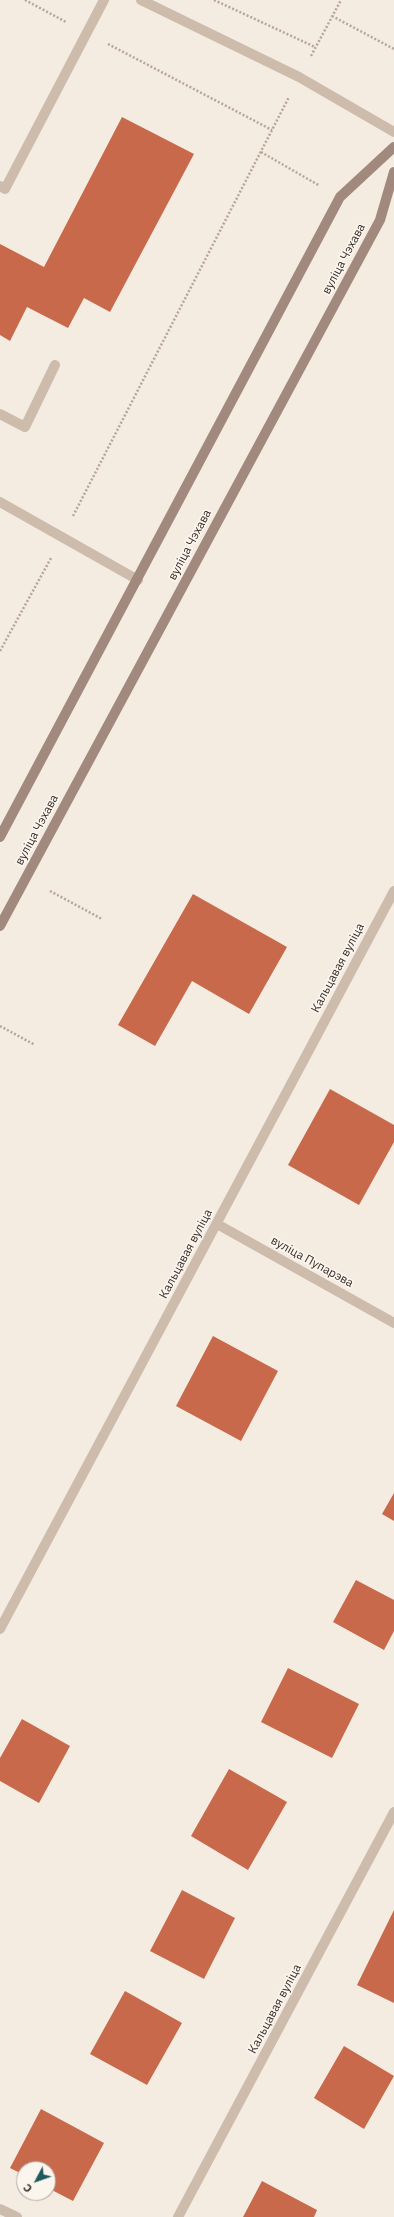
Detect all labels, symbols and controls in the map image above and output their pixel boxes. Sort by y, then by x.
street label: вуліца Чэхава [319,221,369,297]
street label: вуліца Чэхава [165,507,215,583]
street label: вуліца Чэхава [12,792,62,868]
street label: Кальцавая вуліца [308,921,368,1015]
street label: Кальцавая вуліца [156,1207,216,1301]
street label: вуліца Пупарэва [268,1233,356,1291]
street label: Кальцавая вуліца [245,1962,305,2056]
north arrow [16,2161,56,2201]
text: С [20,2181,35,2196]

